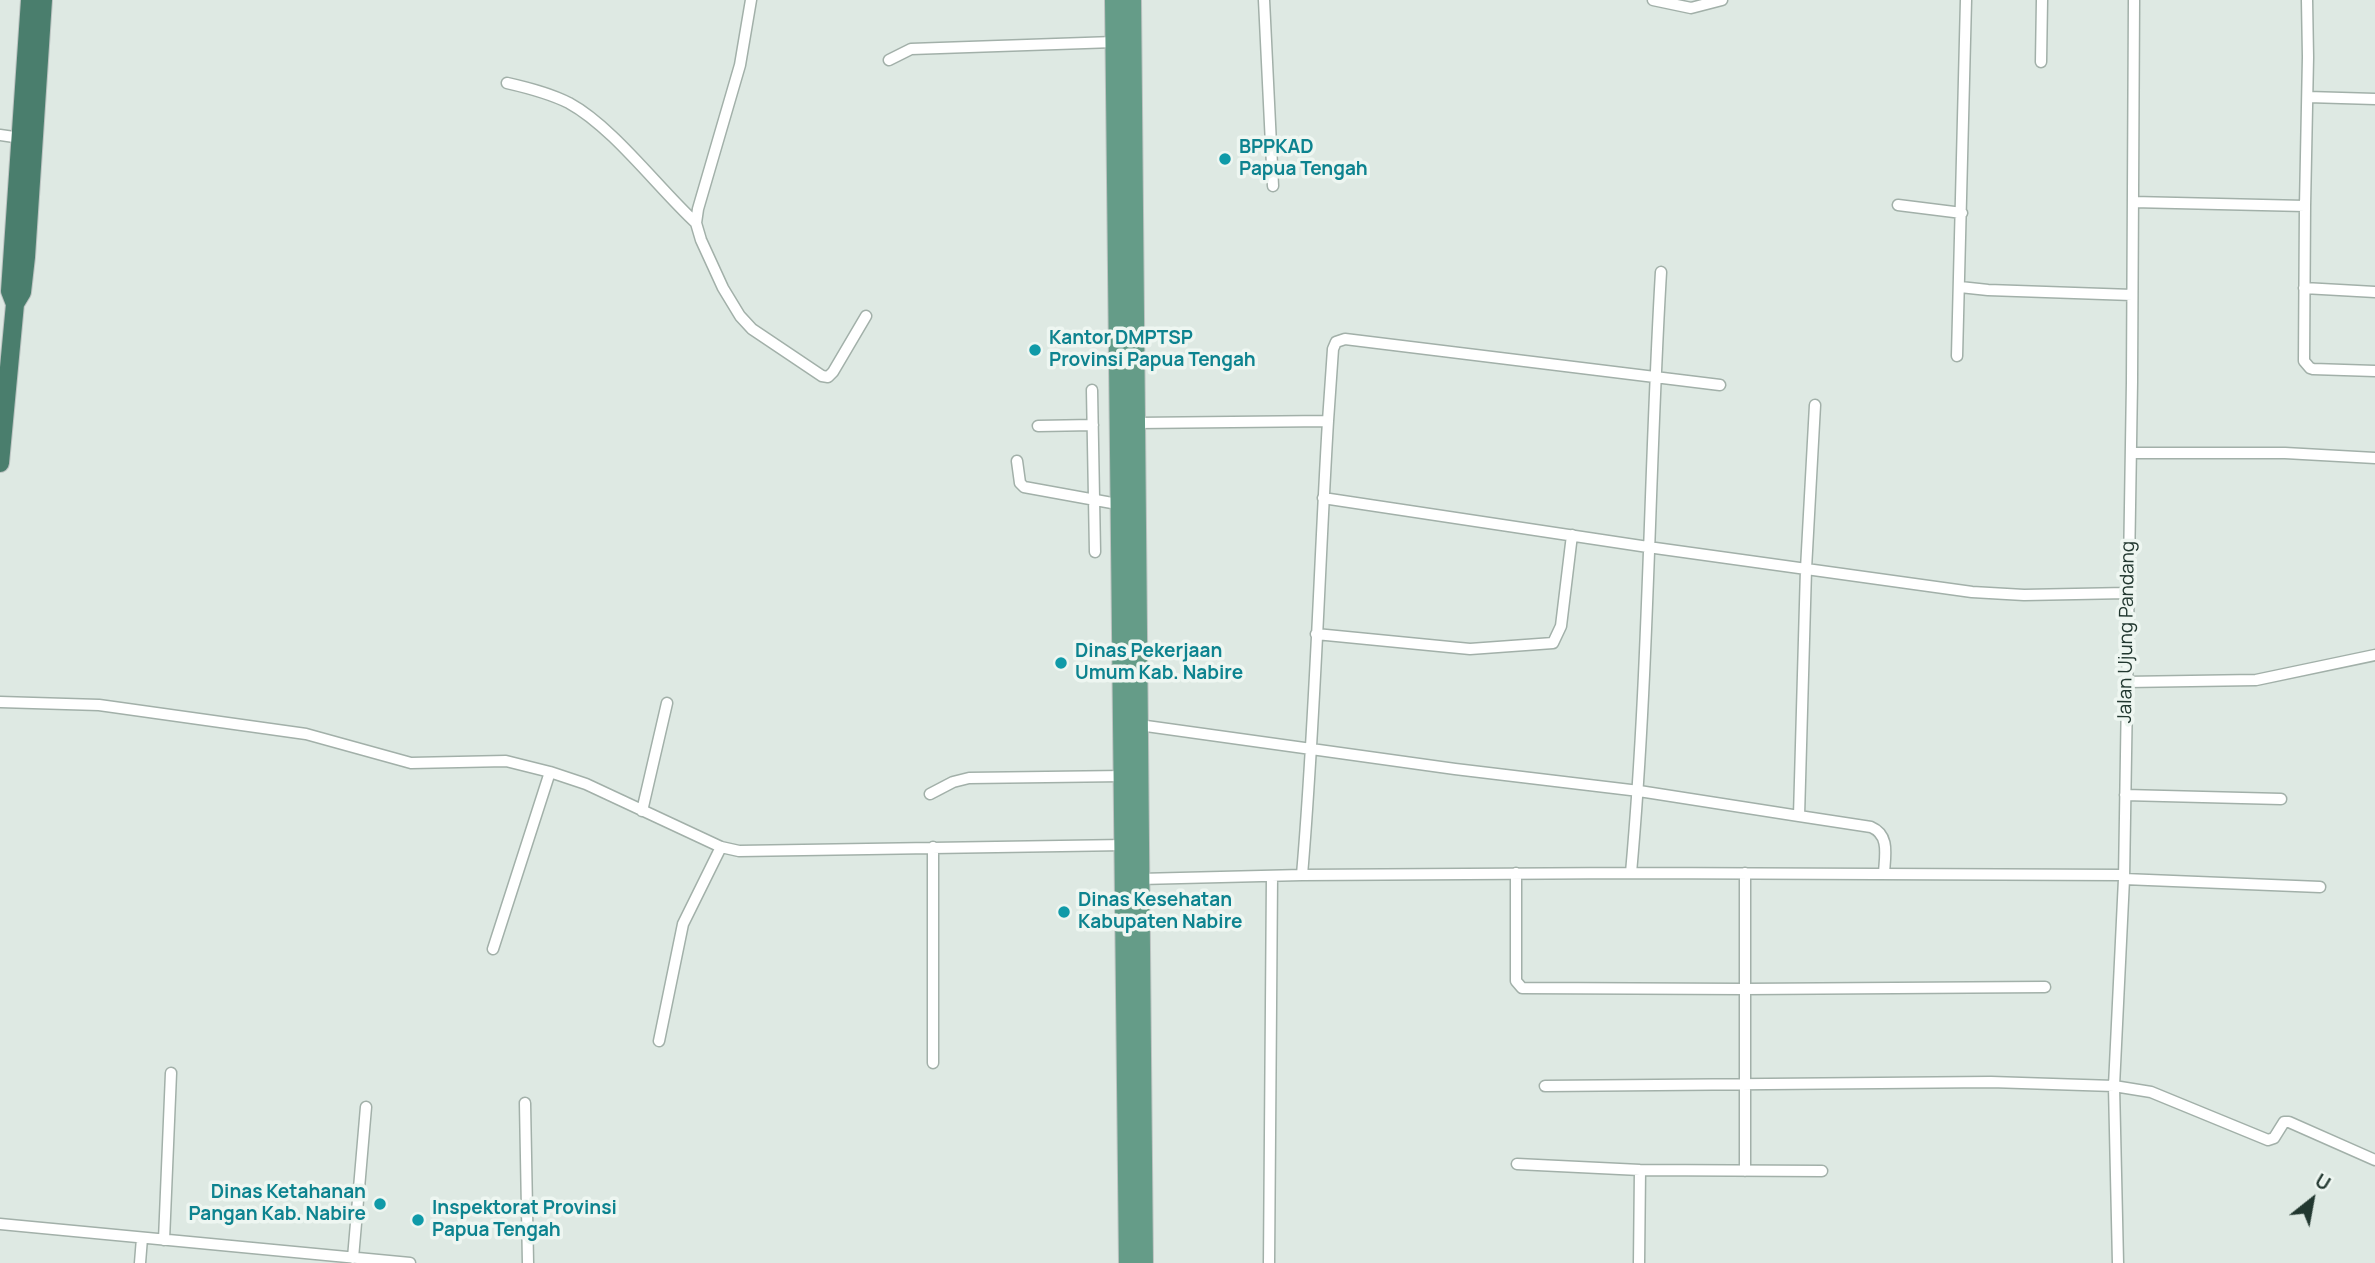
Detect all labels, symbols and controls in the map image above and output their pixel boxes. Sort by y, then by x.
place label: BPPKAD Papua Tengah [1239,137,1368,181]
marker: BPPKAD Papua Tengah [1217,151,1233,167]
place label: Kantor DMPTSP Provinsi Papua Tengah [1049,328,1256,372]
marker: Kantor DMPTSP Provinsi Papua Tengah [1027,342,1043,358]
street label: Jalan Ujung Pandang [2114,541,2140,723]
place label: Dinas Pekerjaan Umum Kab. Nabire [1075,641,1243,685]
marker: Dinas Pekerjaan Umum Kab. Nabire [1053,655,1069,671]
place label: Dinas Kesehatan Kabupaten Nabire [1078,890,1242,934]
marker: Dinas Kesehatan Kabupaten Nabire [1056,904,1072,920]
north arrow [2277,1165,2347,1235]
text: U [2310,1167,2335,1197]
place label: Dinas Ketahanan Pangan Kab. Nabire [188,1182,366,1226]
marker: Dinas Ketahanan Pangan Kab. Nabire [372,1196,388,1212]
place label: Inspektorat Provinsi Papua Tengah [432,1198,617,1242]
marker: Inspektorat Provinsi Papua Tengah [410,1212,426,1228]

